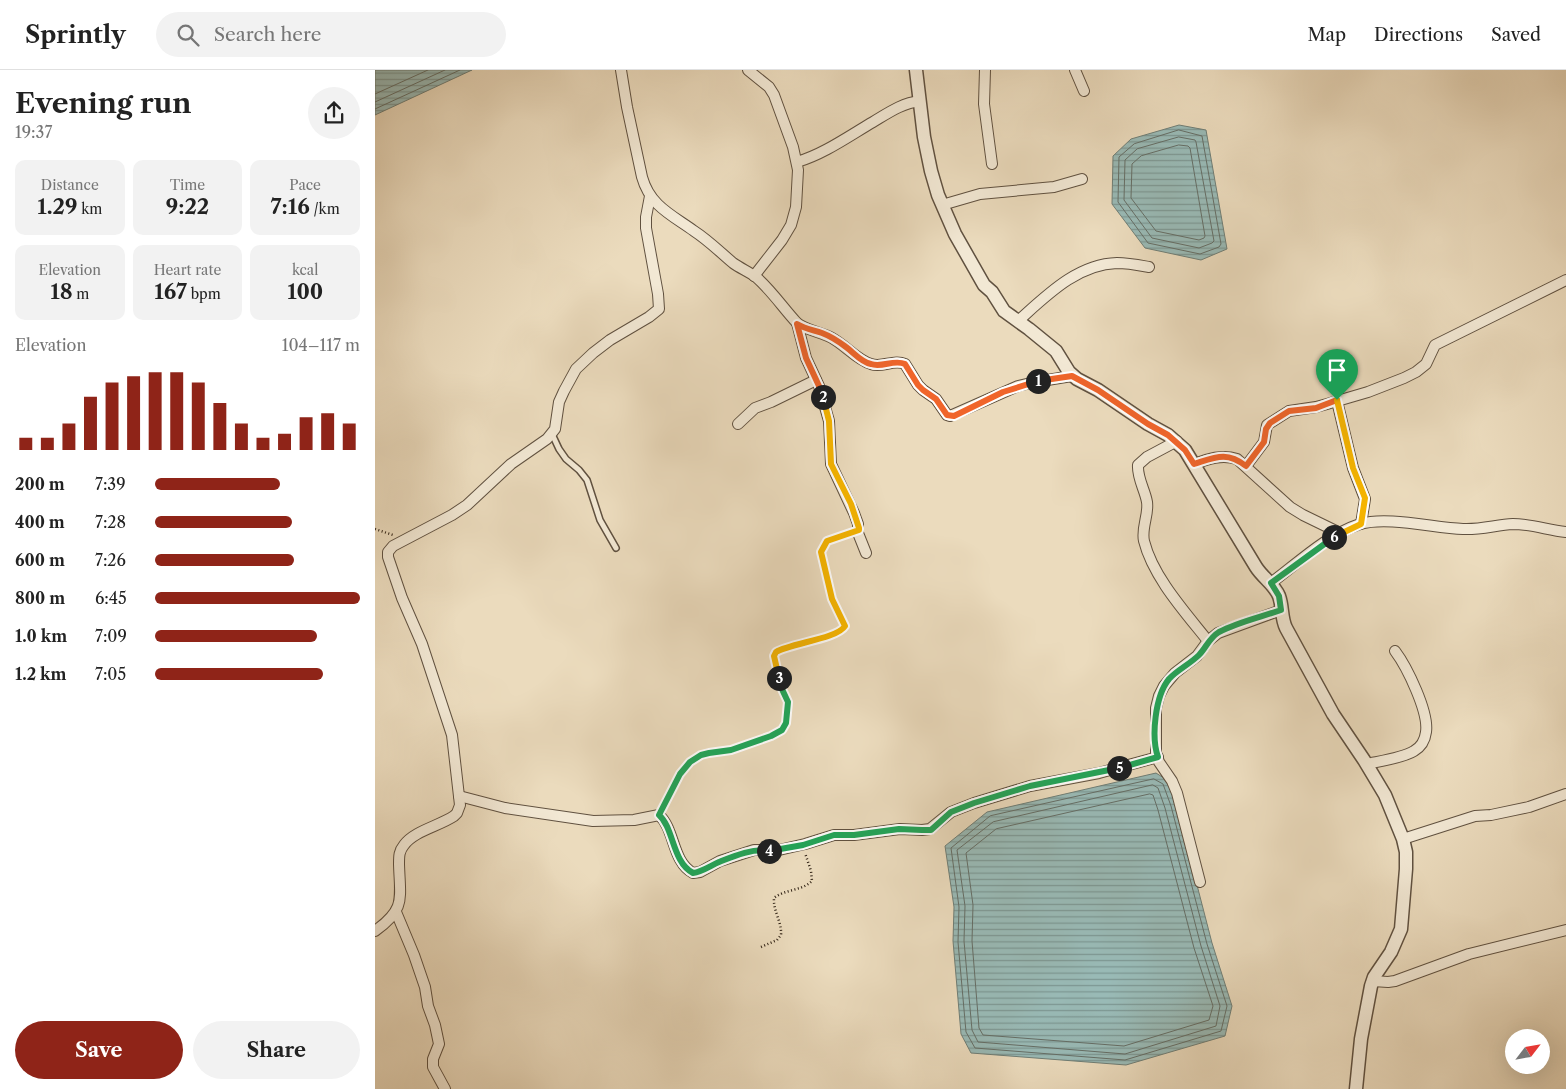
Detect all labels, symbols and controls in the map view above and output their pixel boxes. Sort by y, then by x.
search box [156,12,506,57]
text: Sprintly [25,20,126,49]
icon: search [174,21,202,49]
text: Search here [214,23,321,46]
text: Map [1307,24,1346,46]
text: Directions [1374,24,1463,46]
text: Saved [1491,24,1541,46]
text: Evening run [15,86,191,120]
button: share [308,87,360,139]
text: 19:37 [15,122,52,142]
text: Distance [41,176,99,194]
text: Time [170,176,205,194]
text: Pace [289,176,321,194]
text: 1.29 [37,194,78,219]
text: 9:22 [166,194,209,219]
text: 7:16 [271,194,310,219]
text: km [78,200,102,218]
text: /km [310,200,340,218]
text: Elevation [39,261,101,279]
text: Heart rate [154,261,221,279]
text: kcal [292,261,318,279]
text: 18 [50,279,73,304]
text: 167 [154,279,187,304]
text: 100 [287,279,323,304]
text: m [73,285,89,303]
text: bpm [187,285,221,303]
text: Elevation [15,335,86,355]
text: 104–117 m [282,335,360,355]
pin [1316,349,1358,400]
icon: arrive [1323,356,1351,384]
pin: 1 [1025,368,1051,394]
text: 1 [1035,372,1042,390]
pin: 2 [811,384,835,410]
text: 2 [819,388,828,406]
text: 200 m [15,474,65,494]
text: 7:39 [95,474,126,494]
text: 400 m [15,512,65,532]
text: 7:28 [95,512,126,532]
pin: 6 [1321,524,1347,550]
text: 6 [1330,528,1339,546]
text: 600 m [15,550,65,570]
text: 7:26 [95,550,126,570]
text: 800 m [15,588,65,608]
text: 6:45 [95,588,127,608]
text: 1.0 km [15,626,67,646]
text: 7:09 [95,626,127,646]
text: 1.2 km [15,664,67,684]
text: 7:05 [95,664,126,684]
pin: 3 [767,666,791,690]
text: 3 [776,669,783,687]
pin: 5 [1107,756,1131,780]
text: 5 [1116,759,1123,777]
pin: 4 [757,838,781,864]
text: 4 [765,842,774,860]
button: Save [15,1021,183,1079]
button: Share [193,1021,360,1079]
north arrow [1505,1029,1550,1074]
map controls [1505,1029,1550,1074]

